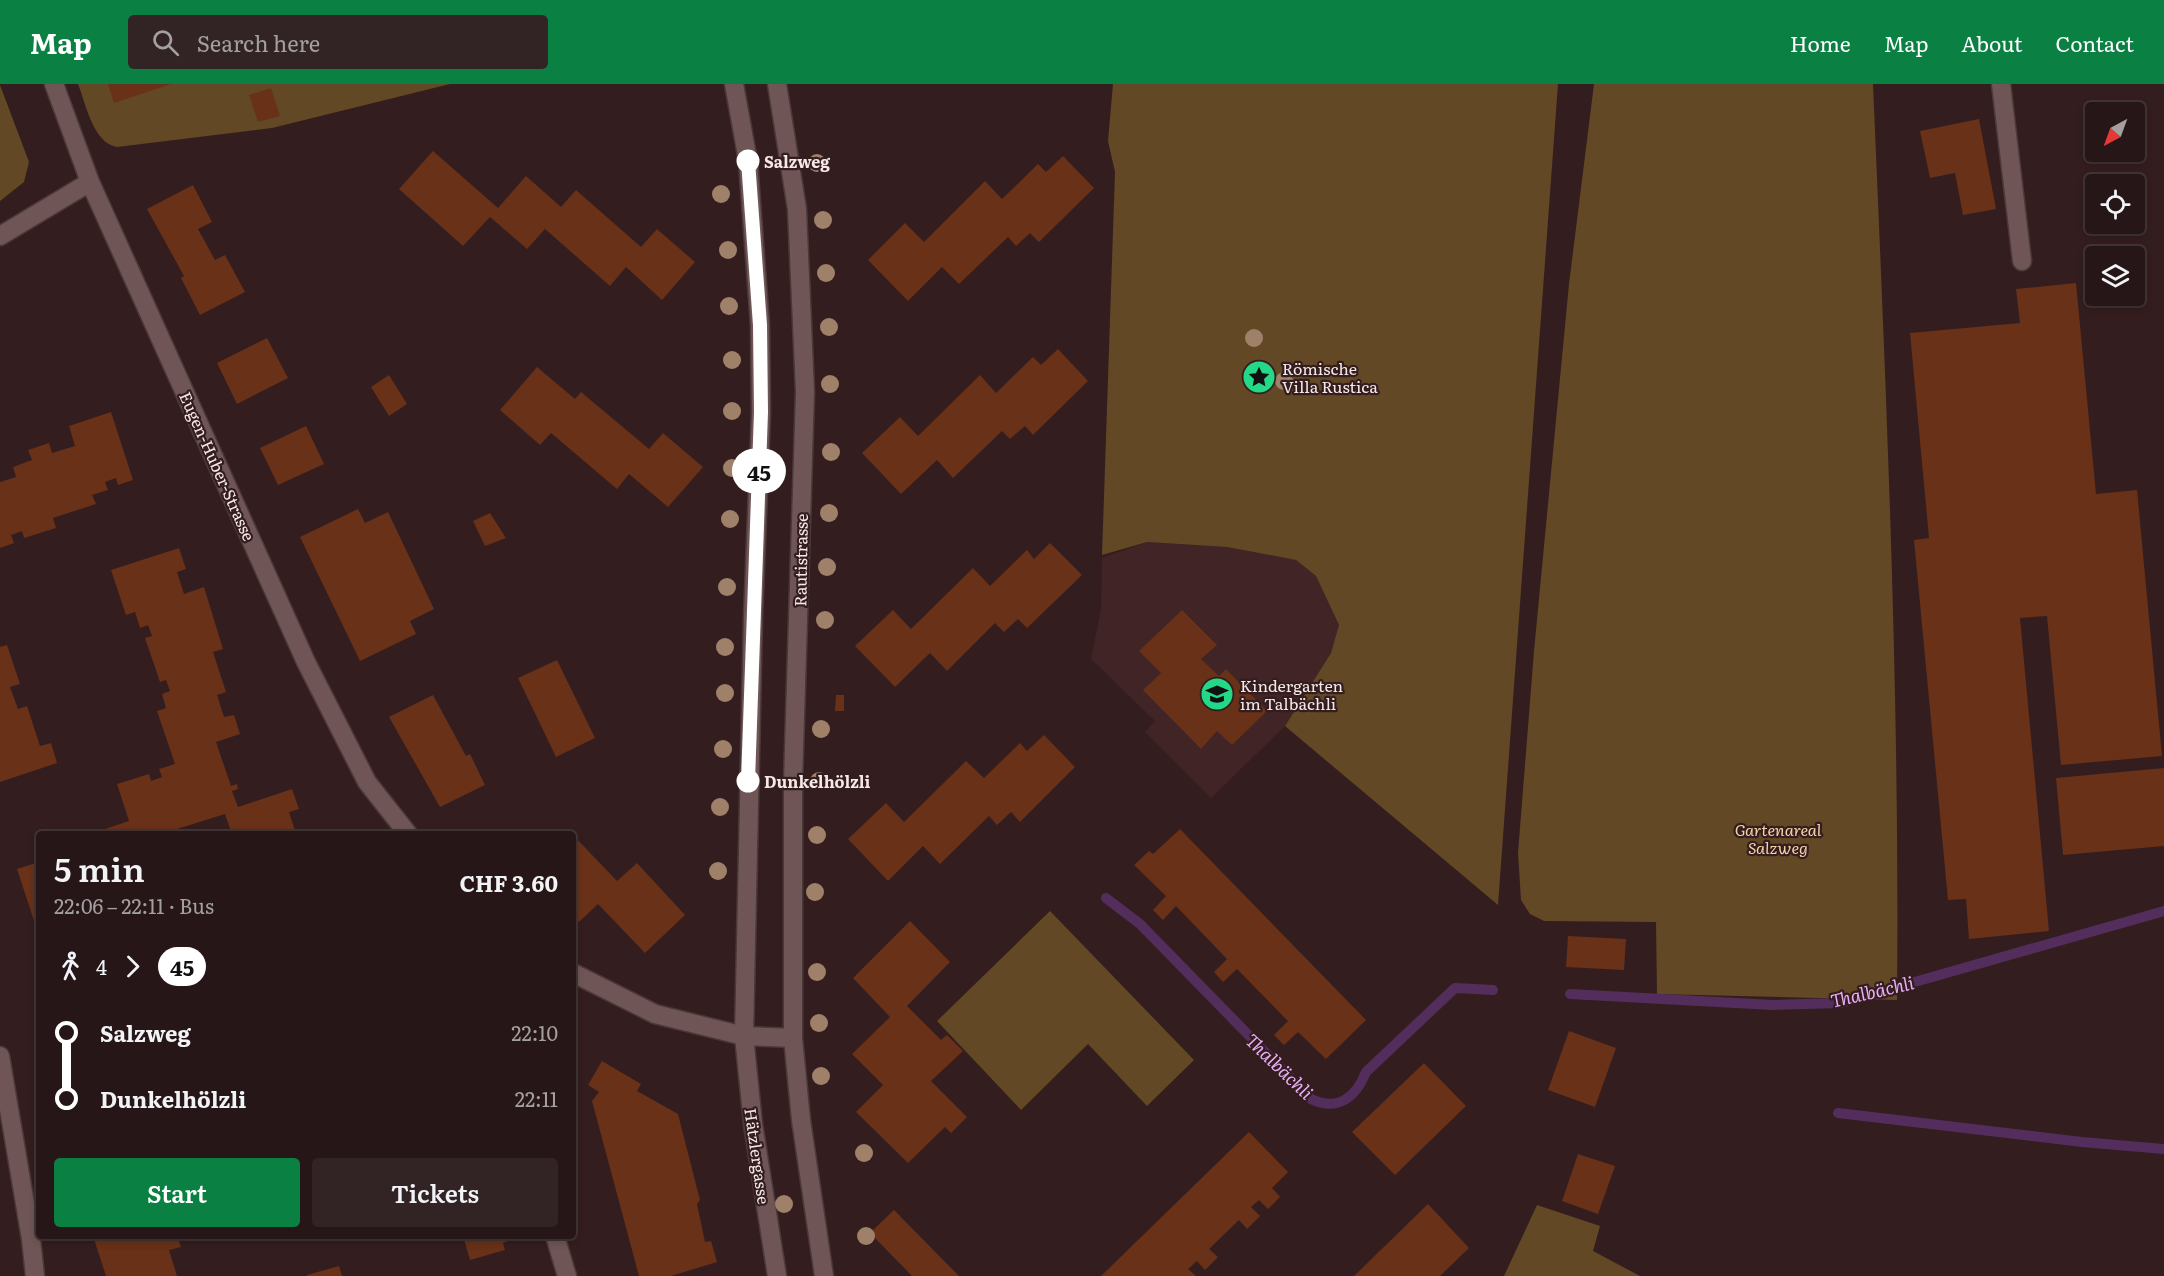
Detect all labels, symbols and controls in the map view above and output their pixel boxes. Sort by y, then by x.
search box [128,15,548,69]
text: Map [30,21,92,63]
icon: search [149,26,182,59]
text: Search here [197,26,320,59]
text: Home [1790,27,1851,58]
text: Map [1884,27,1928,58]
text: About [1961,27,2023,58]
text: Contact [2056,27,2134,58]
north arrow [2085,102,2145,162]
map controls [2085,102,2145,306]
place label: Salzweg [764,149,830,173]
marker: Salzweg [737,150,759,172]
button: locate [2085,174,2145,234]
button: layers [2085,246,2145,306]
place label: Römische Villa Rustica [1282,356,1378,398]
place icon: Römische Villa Rustica [1241,359,1277,395]
street label: Eugen-Huber-Strasse [174,388,262,544]
line badge: 45 [732,452,786,490]
text: 45 [747,456,771,487]
street label: Rautistrasse [787,513,813,607]
place label: Kindergarten im Talbächli [1240,673,1344,715]
school or university icon: Kindergarten im Talbächli [1199,676,1235,712]
place label: Dunkelhölzli [764,769,871,793]
marker: Dunkelhölzli [737,770,759,792]
park label: Gartenareal Salzweg [1735,817,1822,859]
text: 5 min [54,843,145,892]
text: CHF 3.60 [459,866,558,899]
text: 22:06 – 22:11 · Bus [54,890,214,920]
icon: walk [54,950,87,983]
icon: forward [116,950,149,983]
text: 4 [96,951,107,981]
text: 45 [170,951,194,982]
water label: Thalbächli [1828,968,1917,1014]
text: Salzweg [100,1016,191,1049]
text: 22:10 [511,1017,558,1047]
water label: Thalbächli [1240,1027,1320,1106]
text: Dunkelhölzli [100,1082,246,1115]
text: 22:11 [515,1083,558,1113]
street label: Hätzlergasse [739,1106,777,1206]
button: Start [54,1158,300,1227]
button: Tickets [312,1158,558,1227]

